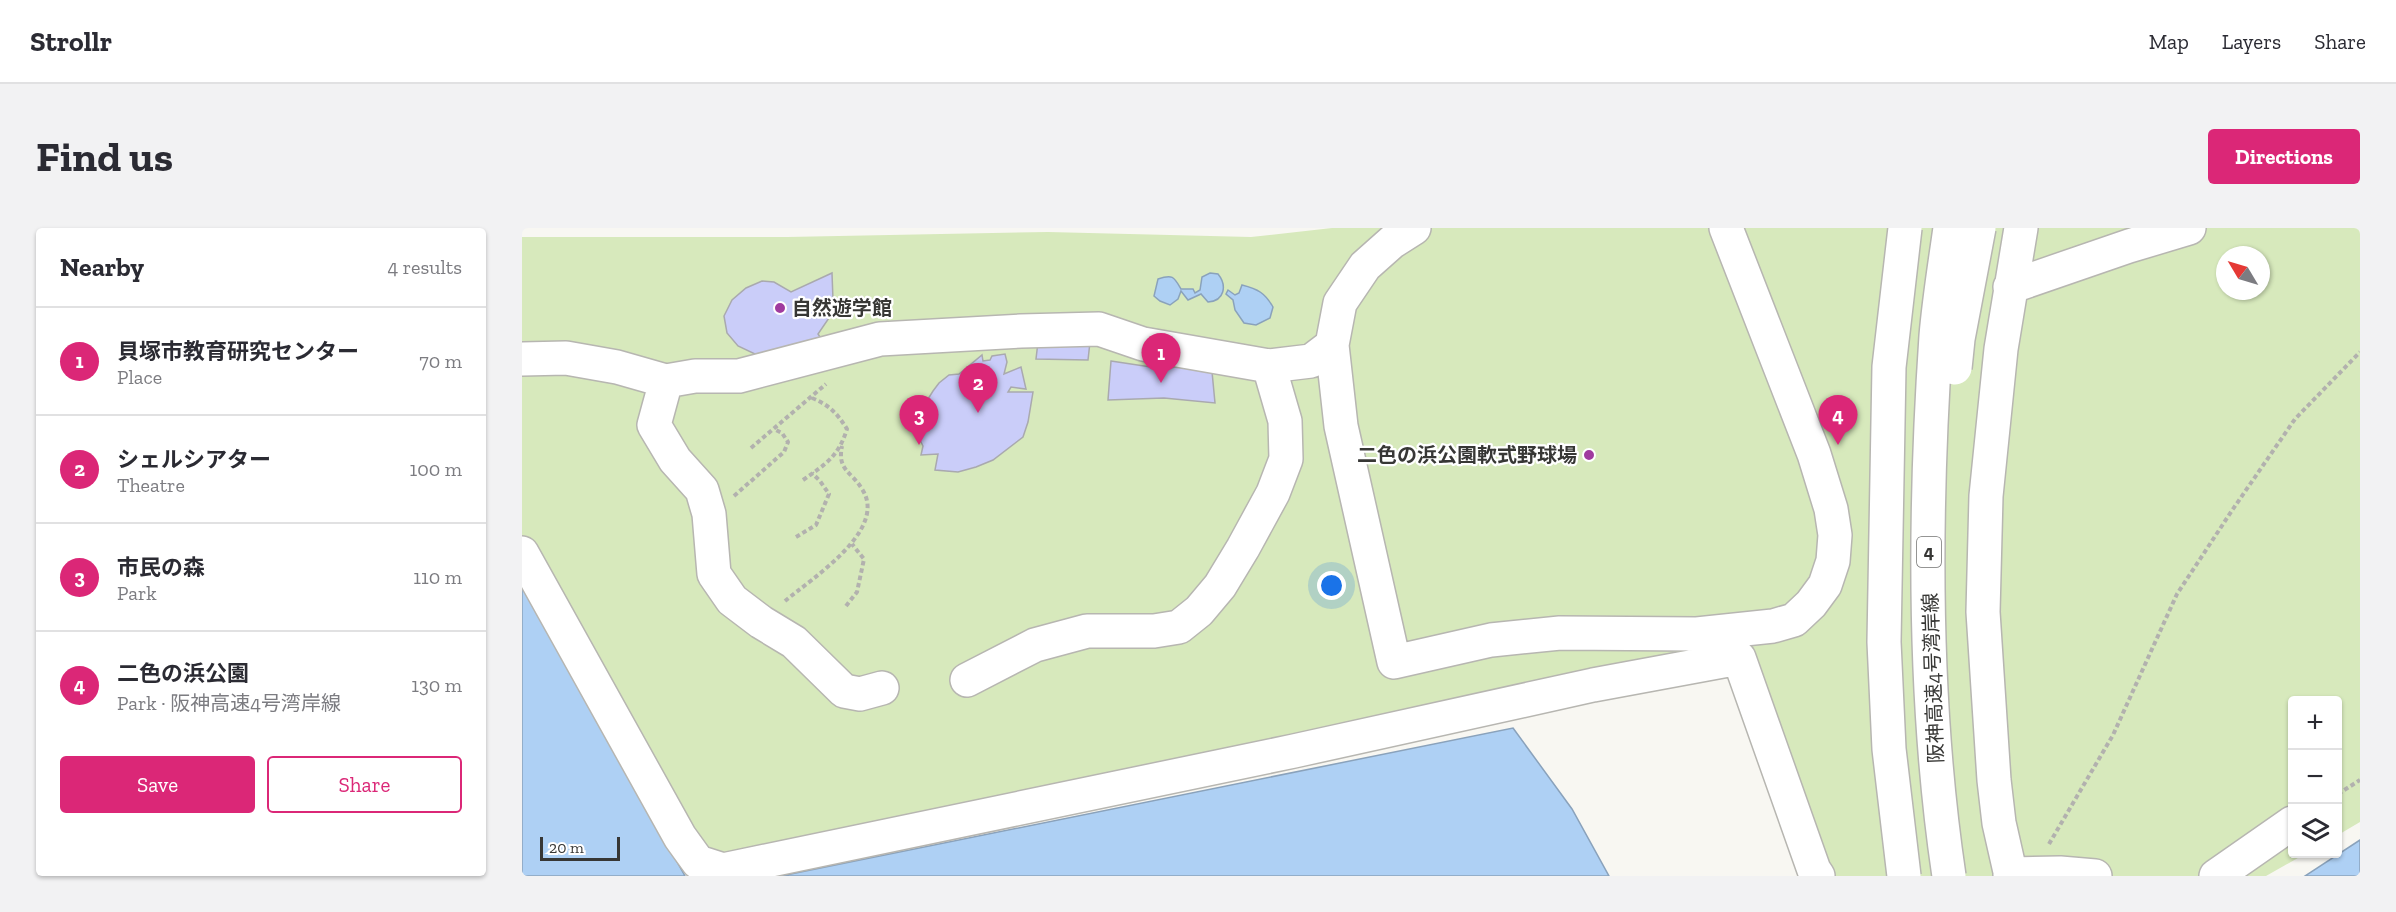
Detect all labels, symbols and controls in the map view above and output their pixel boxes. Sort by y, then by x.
text: Strollr [30,25,112,58]
text: Map [2149,29,2189,54]
text: Layers [2222,29,2281,54]
text: Share [2314,29,2366,54]
button: Directions [2208,129,2360,184]
text: Find us [36,131,173,182]
north arrow [2216,246,2270,300]
text: Nearby [60,251,144,283]
text: 4 results [387,255,462,279]
place label: 自然遊学館 [792,296,892,320]
marker: 自然遊学館 [773,301,787,315]
pin: 1 [1142,334,1180,383]
text: 貝塚市教育研究センター [117,338,359,365]
text: 1 [75,349,84,373]
text: 70 m [419,349,462,373]
pin: 2 [958,364,998,413]
text: Place [117,365,162,389]
pin: 3 [900,396,938,445]
pin: 4 [1818,396,1858,445]
place label: 二色の浜公園軟式野球場 [1357,443,1577,467]
text: シェルシアター [117,446,271,473]
marker: 二色の浜公園軟式野球場 [1582,448,1596,462]
text: 2 [74,457,85,481]
text: 100 m [409,457,462,481]
text: Theatre [117,473,185,497]
road number: 4 [1917,537,1941,567]
text: 市民の森 [117,554,205,581]
text: 3 [74,565,85,589]
text: 110 m [413,565,462,589]
your location [1317,571,1346,600]
text: Park [117,581,157,605]
street label: 阪神高速4号湾岸線 [1918,592,1948,764]
text: 二色の浜公園 [117,660,249,687]
text: 4 [74,673,85,697]
text: 130 m [411,673,462,697]
text: Park · 阪神高速4号湾岸線 [117,691,341,715]
map controls [2288,696,2342,858]
button: + [2288,696,2342,750]
button: − [2288,750,2342,804]
button: Save [60,756,255,813]
button: Share [267,756,462,813]
button: layers [2288,804,2342,858]
scale bar [540,834,620,862]
text: 20 m [549,838,584,857]

